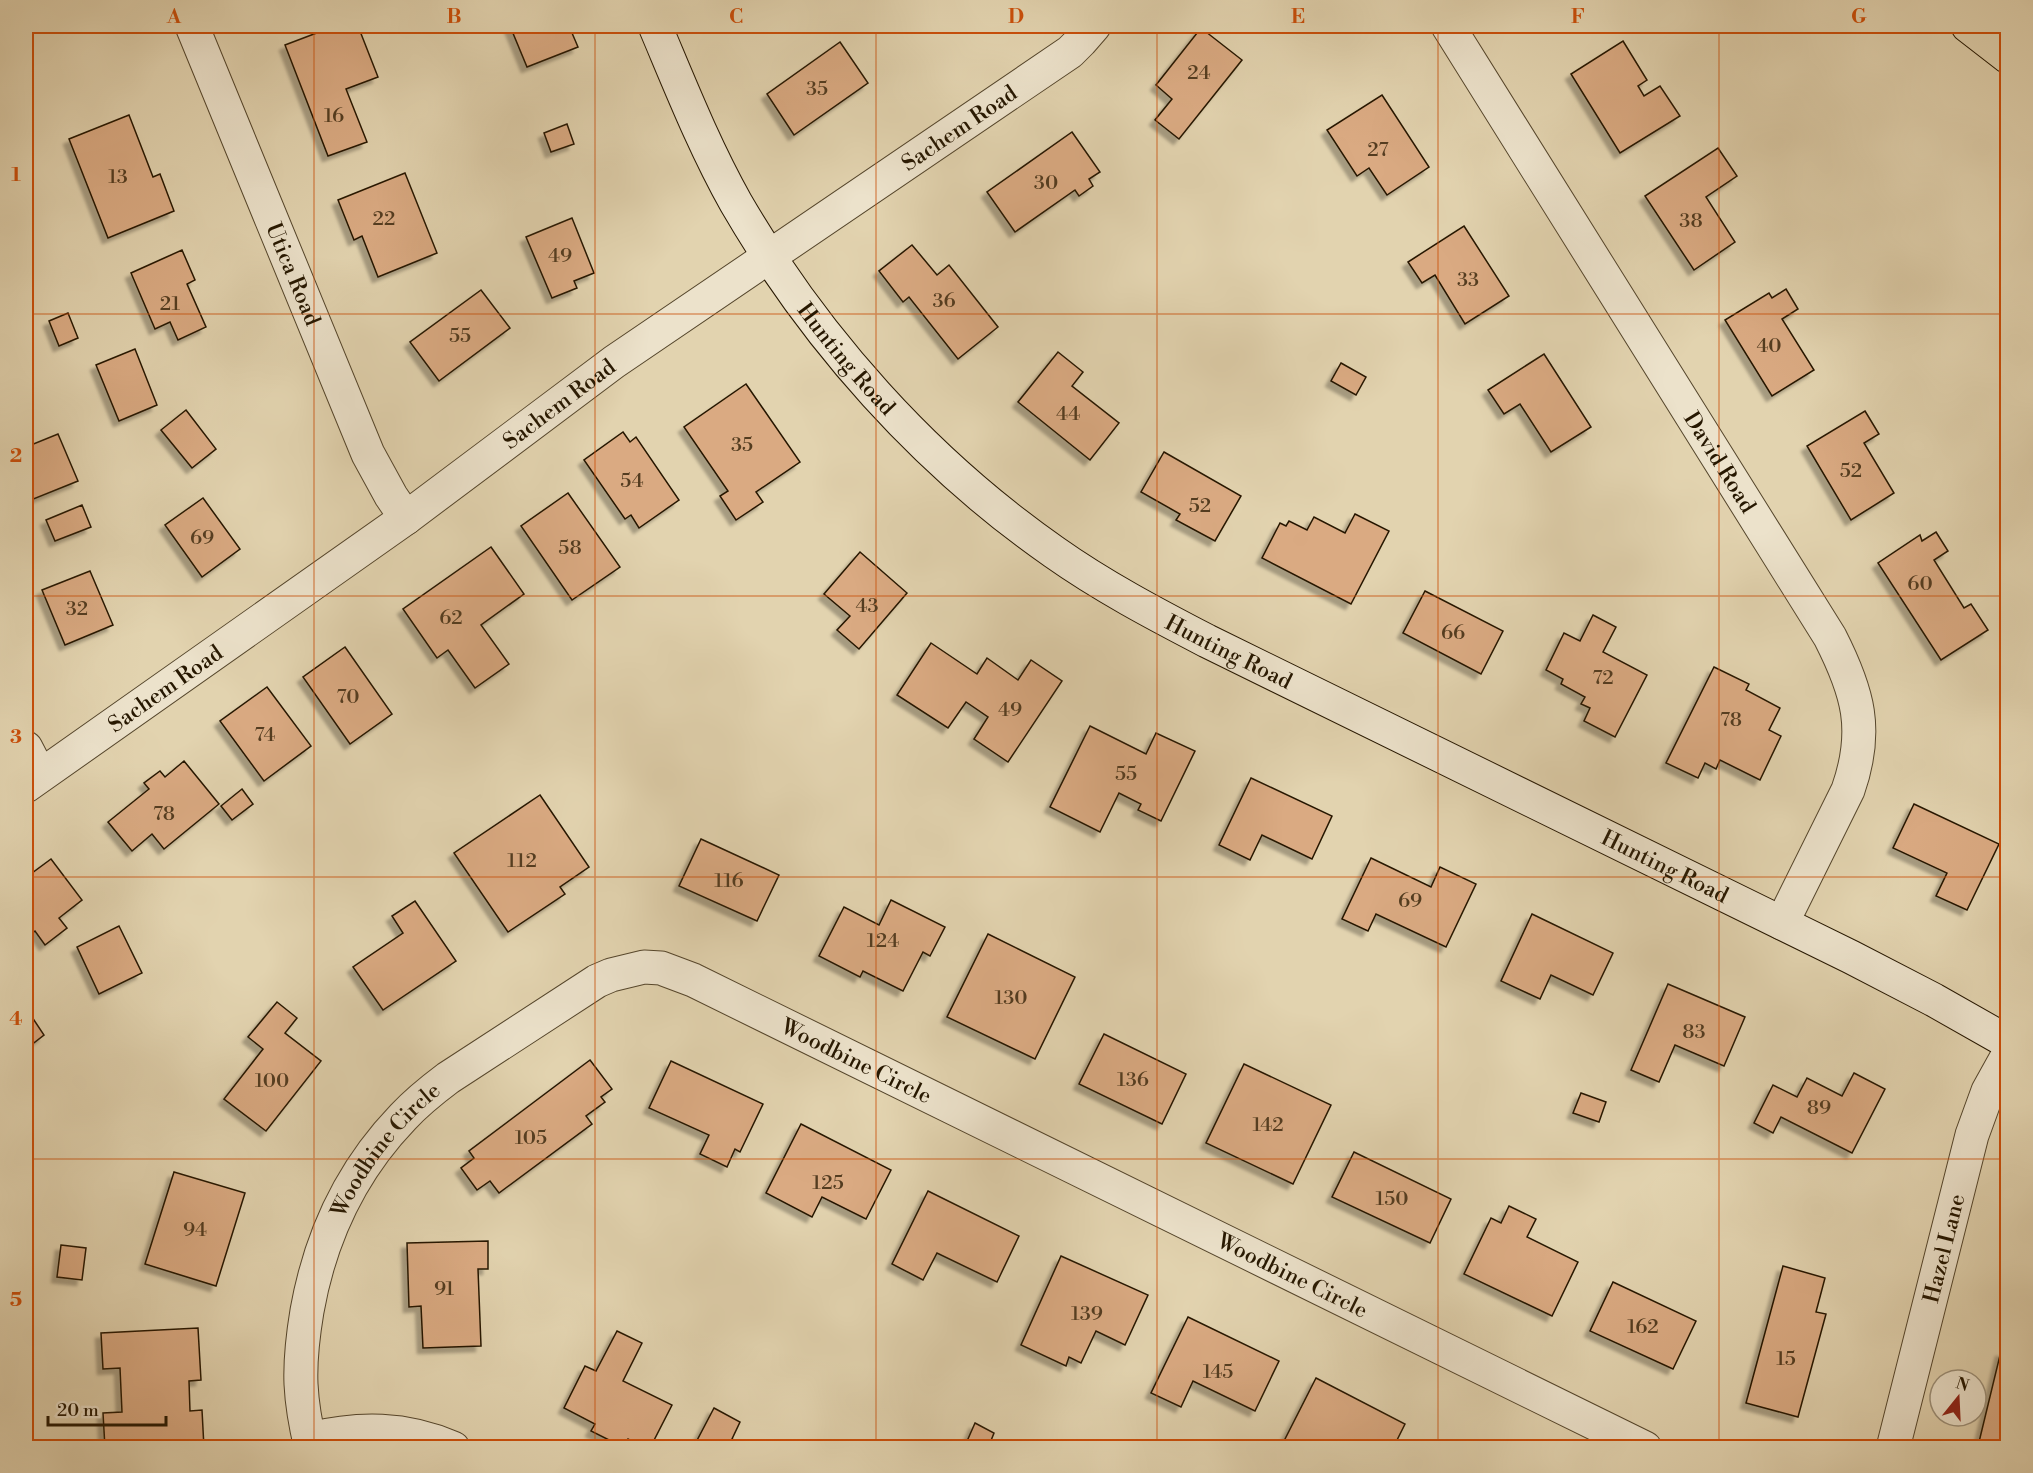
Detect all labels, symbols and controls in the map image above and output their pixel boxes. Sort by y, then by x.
text: A [166,5,182,30]
text: B [446,5,462,30]
text: C [729,5,743,30]
text: D [1008,5,1024,30]
text: E [1291,5,1305,30]
text: F [1571,5,1585,30]
text: G [1851,5,1867,30]
house number: 24 [1187,61,1211,86]
house number: 35 [806,77,828,102]
street label: Sachem Road [897,80,1023,178]
house number: 16 [324,104,344,129]
house number: 27 [1367,138,1389,163]
text: 1 [11,163,21,188]
house number: 13 [108,165,128,190]
house number: 30 [1034,171,1058,196]
house number: 22 [373,207,395,232]
house number: 38 [1679,209,1703,234]
street label: Utica Road [259,219,326,330]
house number: 49 [548,244,572,269]
house number: 33 [1457,268,1479,293]
house number: 36 [932,289,956,314]
house number: 21 [160,292,181,317]
street label: Hunting Road [791,298,901,422]
house number: 55 [449,324,471,349]
house number: 40 [1756,334,1782,359]
street label: Sachem Road [498,353,622,456]
house number: 44 [1056,402,1080,427]
street label: David Road [1677,407,1761,519]
house number: 35 [731,433,753,458]
text: 2 [10,444,22,469]
house number: 52 [1840,459,1862,484]
house number: 54 [620,469,644,494]
house number: 52 [1189,494,1211,519]
house number: 69 [190,526,214,551]
house number: 58 [558,536,582,561]
house number: 60 [1907,572,1933,597]
house number: 43 [856,594,878,619]
house number: 32 [66,597,88,622]
house number: 62 [439,606,463,631]
street label: Hunting Road [1160,610,1297,696]
house number: 66 [1441,621,1465,646]
street label: Sachem Road [103,639,229,739]
house number: 72 [1592,666,1614,691]
house number: 70 [337,685,359,710]
house number: 49 [998,698,1022,723]
house number: 78 [1720,708,1742,733]
house number: 74 [255,723,276,748]
text: 3 [10,725,22,750]
house number: 55 [1115,762,1137,787]
house number: 78 [153,802,175,827]
street label: Hunting Road [1596,825,1733,910]
house number: 112 [507,849,537,874]
house number: 116 [714,869,744,894]
house number: 69 [1398,889,1422,914]
house number: 124 [867,929,899,954]
house number: 130 [995,986,1027,1011]
text: 4 [9,1007,23,1032]
street label: Woodbine Circle [775,1013,936,1110]
house number: 83 [1682,1020,1706,1045]
house number: 136 [1117,1068,1149,1093]
house number: 100 [255,1069,289,1094]
street label: Woodbine Circle [325,1077,446,1223]
house number: 89 [1807,1096,1831,1121]
house number: 142 [1252,1113,1284,1138]
house number: 105 [515,1126,547,1151]
house number: 125 [812,1171,844,1196]
house number: 150 [1376,1187,1408,1212]
street label: Hazel Lane [1918,1191,1972,1306]
house number: 94 [183,1218,207,1243]
street label: Woodbine Circle [1211,1227,1372,1325]
house number: 91 [434,1277,454,1302]
text: 5 [10,1288,22,1313]
house number: 139 [1071,1302,1103,1327]
house number: 162 [1627,1315,1659,1340]
house number: 15 [1776,1347,1796,1372]
house number: 145 [1203,1360,1233,1385]
north arrow [1928,1368,1988,1428]
text: N [1953,1373,1972,1396]
scale bar [48,1389,166,1427]
text: 20 m [57,1399,99,1422]

